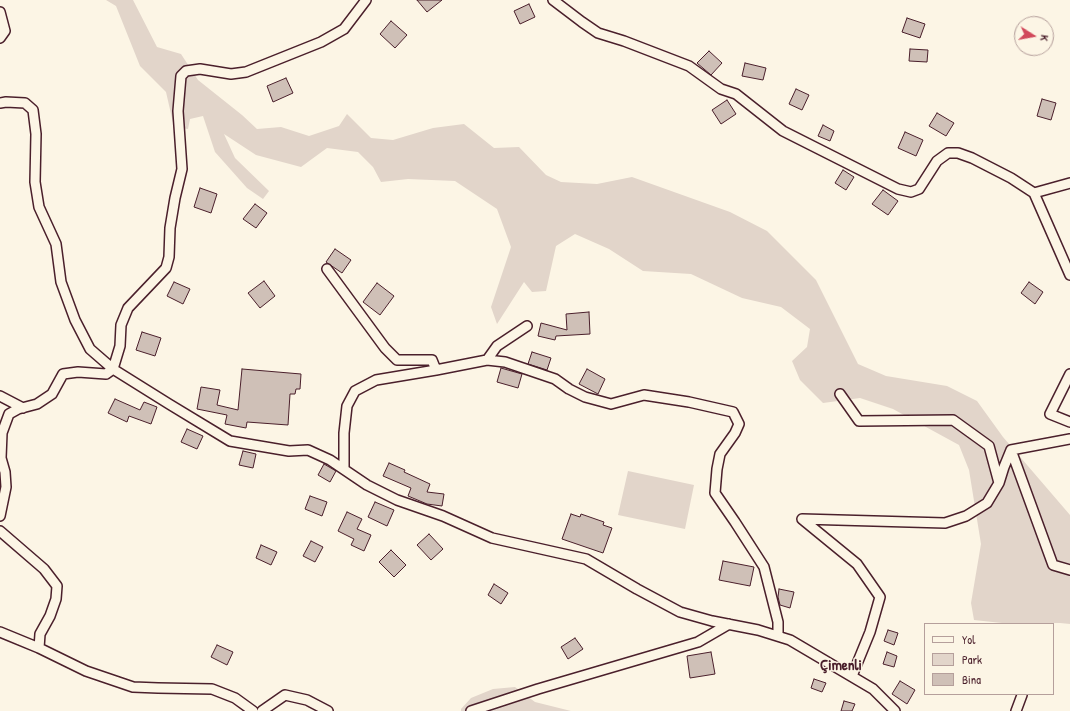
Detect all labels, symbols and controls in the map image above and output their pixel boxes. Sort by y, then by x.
north arrow [1014,16,1054,56]
text: K [1037,34,1052,42]
legend [924,623,1054,695]
text: Yol [962,631,975,648]
text: Park [962,651,982,668]
district label: Çimenli [820,657,862,675]
text: Bina [962,671,981,688]

